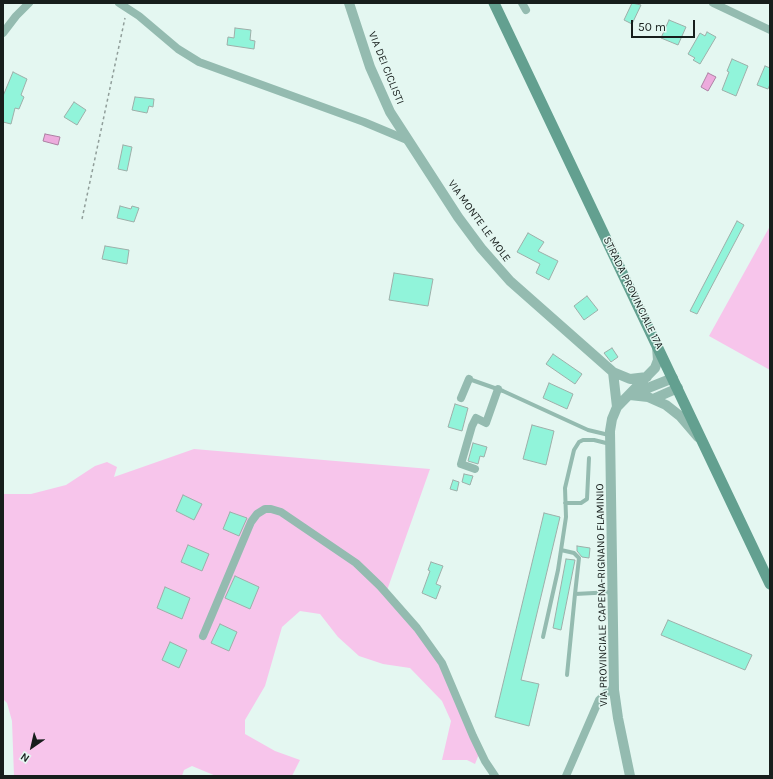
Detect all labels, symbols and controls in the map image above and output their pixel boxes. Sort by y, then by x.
scale bar [633,12,697,38]
text: 50 m [638,20,666,34]
street label: VIA DEI CICLISTI [365,30,407,106]
street label: VIA MONTE LE MOLE [445,177,513,265]
street label: STRADA PROVINCIALE 17A [600,235,666,351]
street label: VIA PROVINCIALE CAPENA-RIGNANO FLAMINIO [593,483,611,707]
north arrow [12,727,52,767]
text: N [18,750,32,765]

